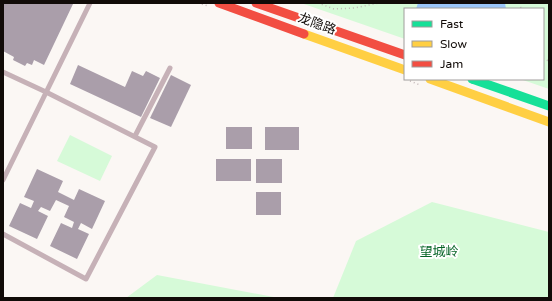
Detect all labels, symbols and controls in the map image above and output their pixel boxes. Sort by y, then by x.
legend [404,8,544,80]
street label: 龙隐路 [296,10,338,38]
text: Fast [440,17,464,31]
text: Slow [440,37,467,51]
text: Jam [440,57,463,71]
park label: 望城岭 [419,244,459,260]

